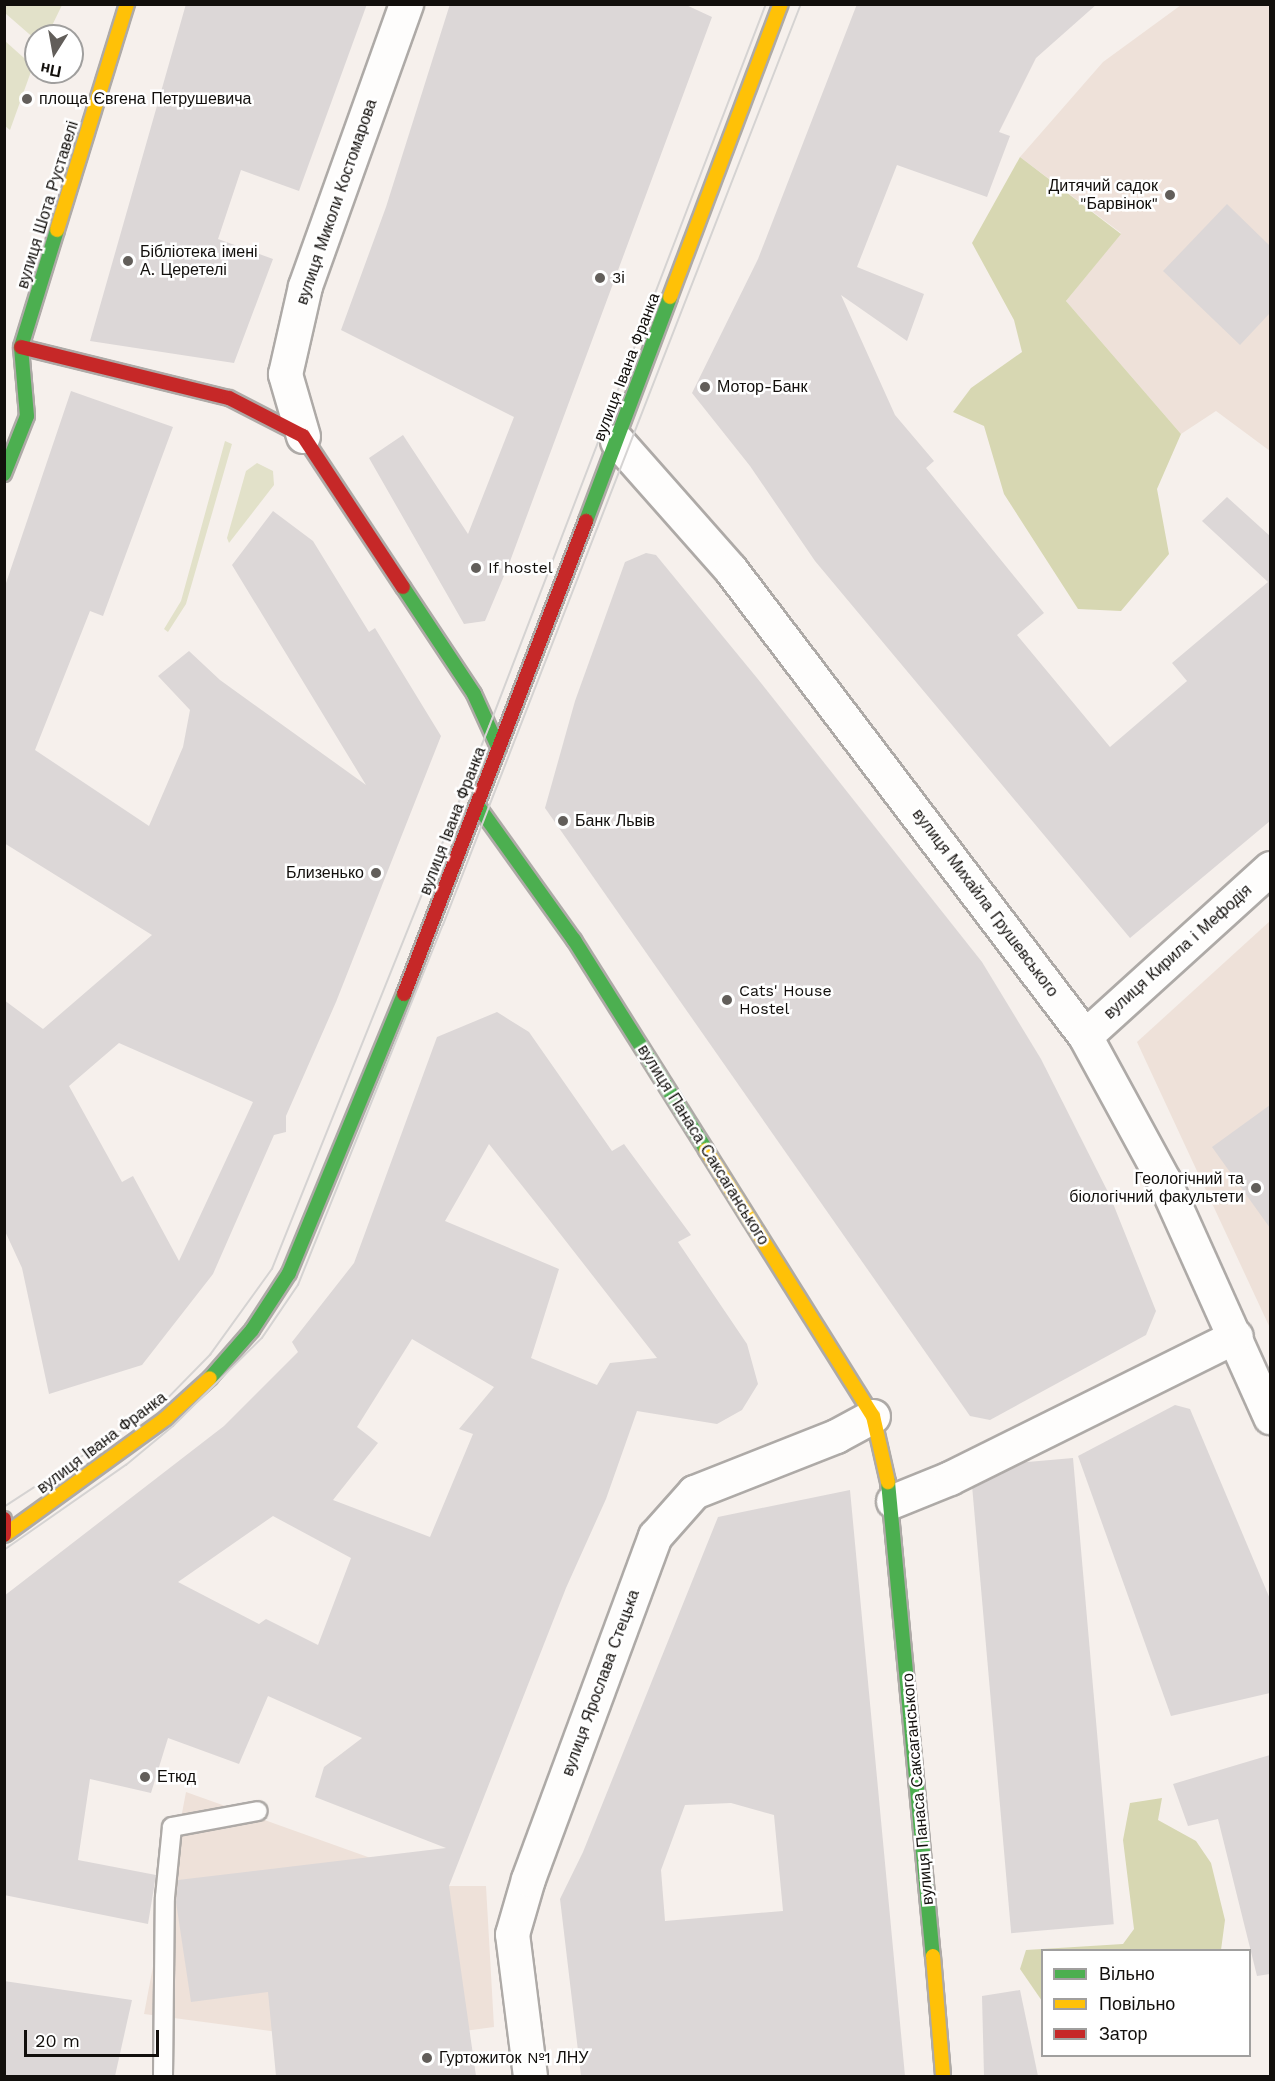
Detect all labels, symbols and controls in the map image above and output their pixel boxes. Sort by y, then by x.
north arrow [24,24,84,84]
text: Пн [39,59,63,82]
place label: площа Євгена Петрушевича [39,89,251,109]
marker: площа Євгена Петрушевича [20,92,34,106]
street label: вулиця Миколи Костомарова [293,97,381,307]
street label: вулиця Шота Руставелі [13,119,83,291]
place label: Дитячий садок "Барвінок" [1048,176,1158,214]
marker: Дитячий садок "Барвінок" [1163,188,1177,202]
place label: Бібліотека імені А. Церетелі [140,242,258,280]
marker: Бібліотека імені А. Церетелі [121,254,135,268]
place label: 3і [612,268,625,288]
marker: 3і [593,271,607,285]
street label: вулиця Івана Франка [590,290,664,444]
place label: Мотор-Банк [717,377,807,397]
marker: Мотор-Банк [698,380,712,394]
place label: If hostel [488,558,553,578]
marker: If hostel [469,561,483,575]
street label: вулиця Івана Франка [416,744,490,898]
street label: вулиця Михайла Грушевського [908,805,1062,1001]
place label: Банк Львів [575,811,655,831]
marker: Банк Львів [556,814,570,828]
place label: Близенько [286,863,364,883]
marker: Близенько [369,866,383,880]
street label: вулиця Кирила і Мефодія [1100,881,1256,1023]
place label: Cats' House Hostel [739,981,832,1019]
marker: Cats' House Hostel [720,993,734,1007]
street label: вулиця Панаса Саксаганського [633,1041,773,1249]
place label: Геологічний та біологічний факультети [1069,1169,1244,1207]
marker: Геологічний та біологічний факультети [1249,1181,1263,1195]
street label: вулиця Івана Франка [33,1388,171,1498]
street label: вулиця Ярослава Стецька [558,1587,644,1779]
street label: вулиця Панаса Саксаганського [898,1672,938,1906]
place label: Етюд [157,1767,196,1787]
marker: Етюд [138,1770,152,1784]
legend [1041,1949,1251,2057]
text: Вільно [1099,1963,1155,1984]
text: Повільно [1099,1993,1175,2014]
scale bar [27,2018,162,2056]
text: Затор [1099,2023,1148,2044]
text: 20 m [35,2030,80,2051]
place label: Гуртожиток №1 ЛНУ [439,2048,588,2068]
marker: Гуртожиток №1 ЛНУ [420,2051,434,2065]

